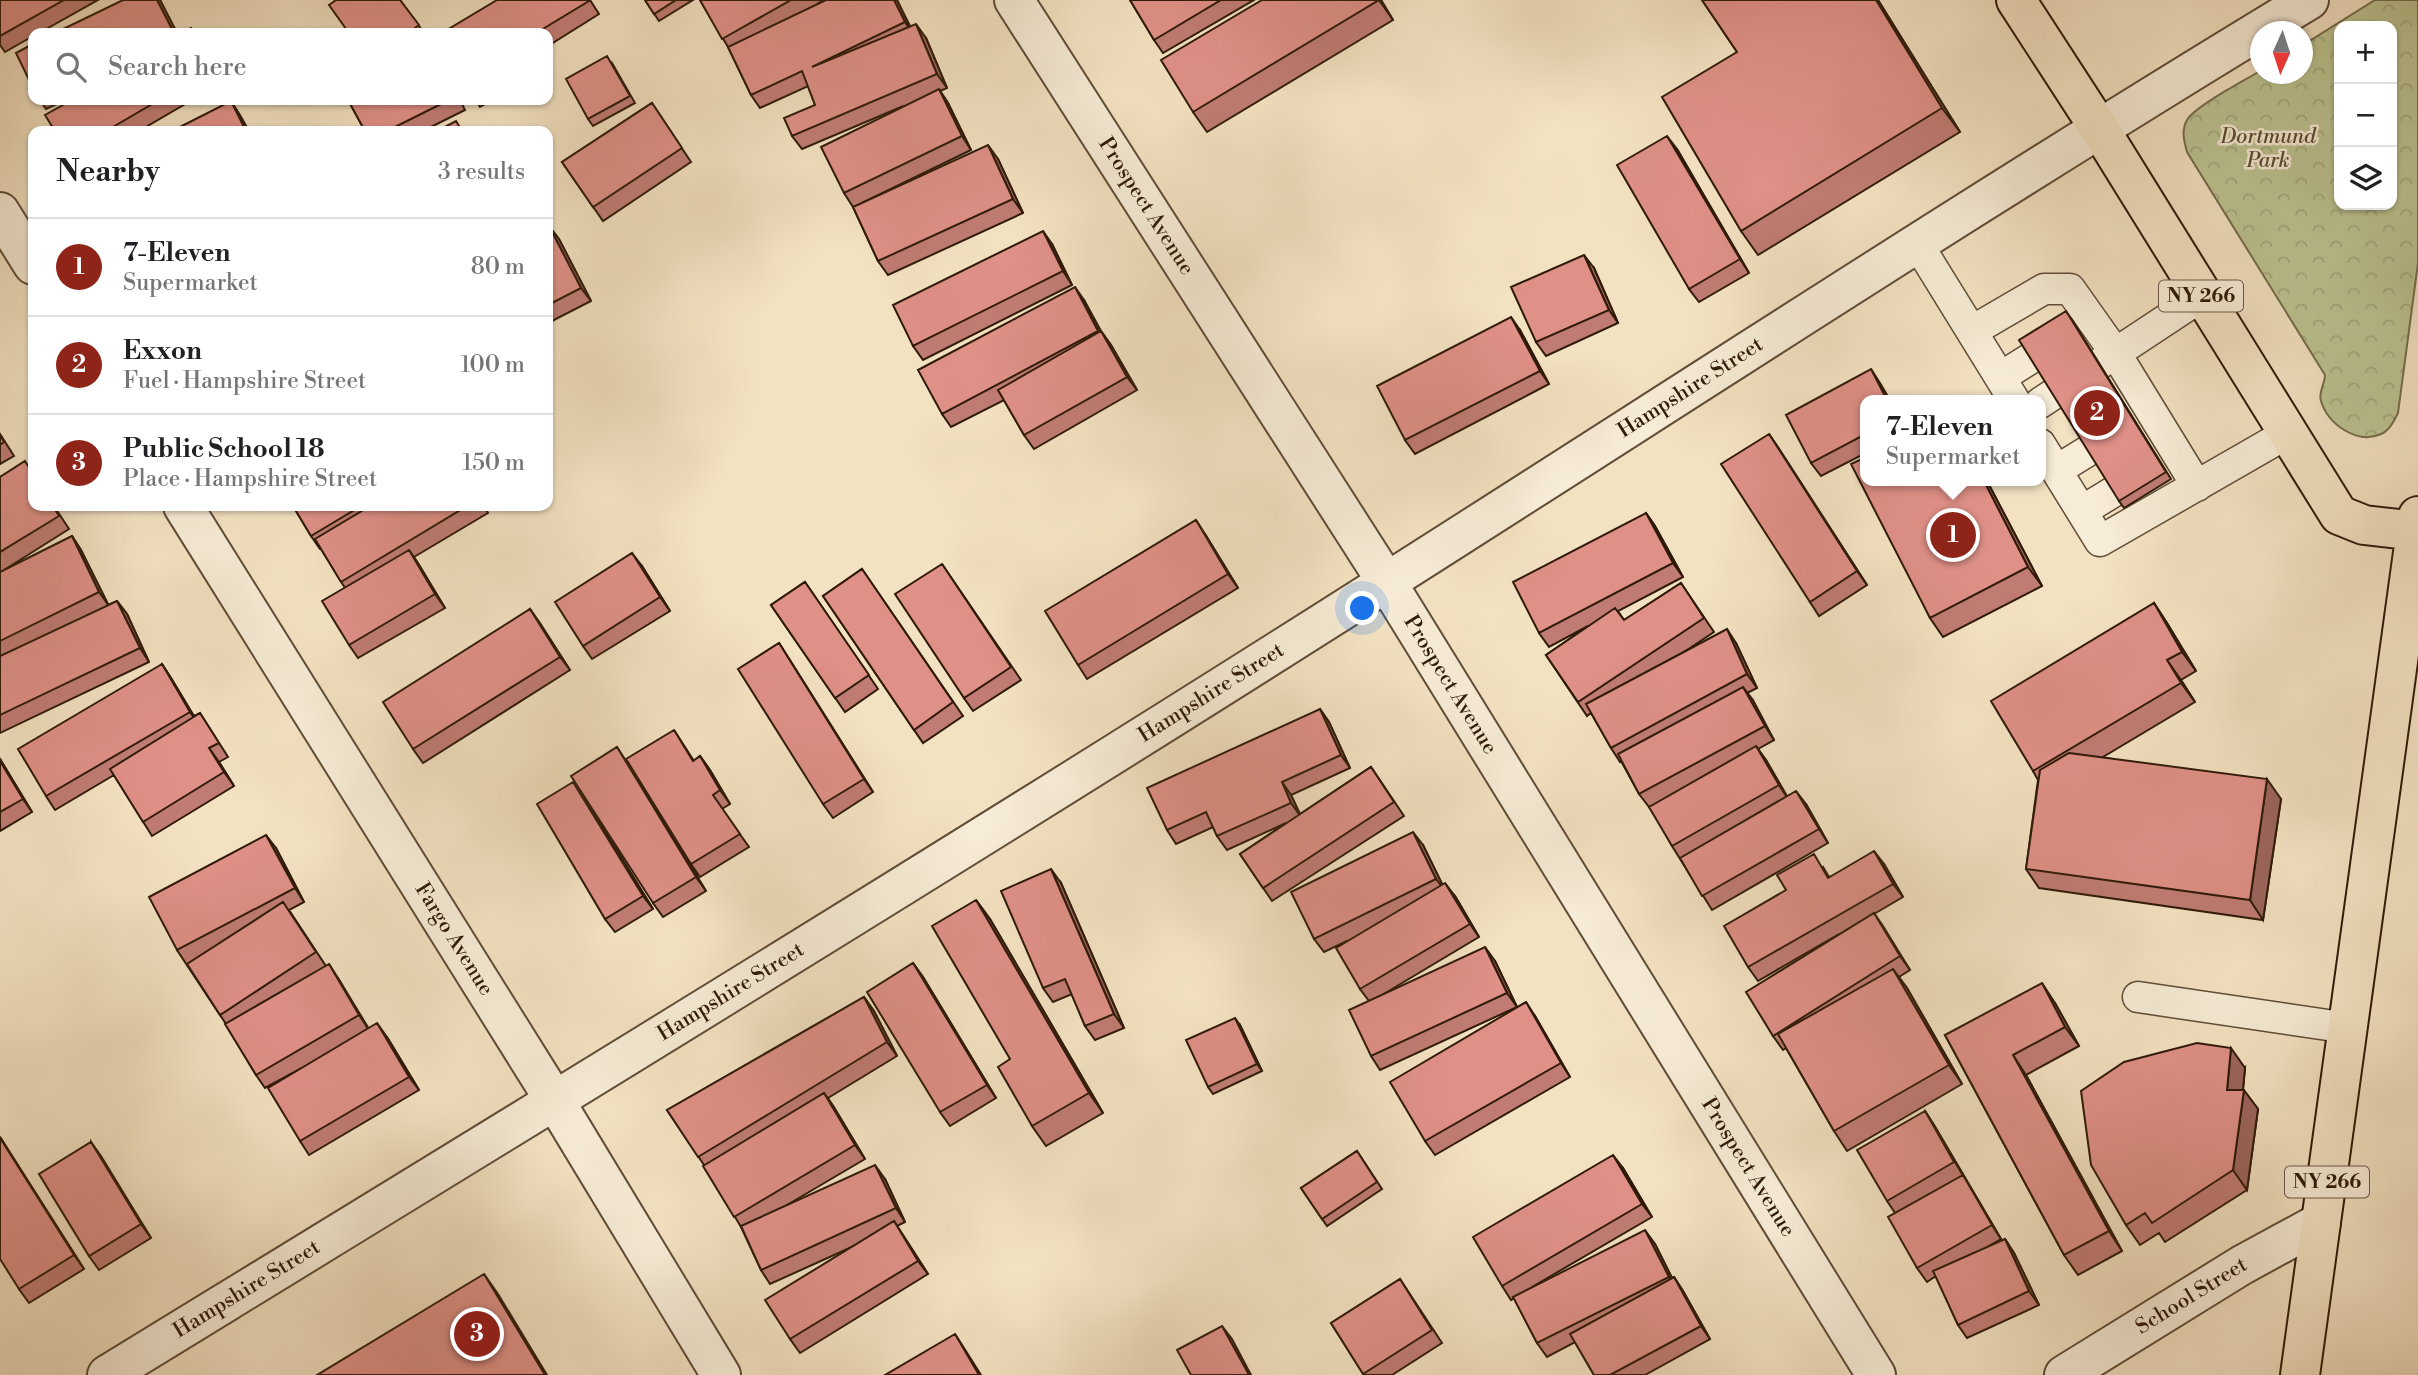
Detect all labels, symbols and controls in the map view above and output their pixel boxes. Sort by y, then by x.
north arrow [2250,21,2313,84]
map controls [2334,21,2397,210]
button: + [2334,21,2397,84]
search box [28,28,553,105]
icon: search [52,48,90,86]
text: Search here [108,51,247,83]
button: − [2334,84,2397,147]
park label: Dortmund Park [2219,124,2317,174]
street label: Prospect Avenue [1092,133,1200,280]
button: layers [2334,147,2397,210]
text: Nearby [56,153,160,191]
text: 3 results [438,158,525,186]
text: 7-Eleven [123,237,230,269]
text: 1 [73,253,85,281]
text: 80 m [471,253,525,281]
text: Supermarket [123,269,258,297]
road number: NY 266 [2159,280,2243,312]
street label: Hampshire Street [1613,332,1769,444]
text: Exxon [123,335,202,367]
text: 2 [72,351,86,379]
text: 100 m [460,351,525,379]
text: Fuel · Hampshire Street [123,367,366,395]
pin: 2 [2074,387,2120,439]
popup [1860,395,2046,486]
text: 7-Eleven [1886,411,1993,443]
text: Public School 18 [123,433,325,465]
text: Supermarket [1886,443,2020,471]
text: 3 [72,449,86,477]
text: 150 m [462,449,525,477]
text: Place · Hampshire Street [123,465,377,493]
pin: 1 [1930,509,1976,561]
your location [1345,591,1379,625]
street label: Prospect Avenue [1397,611,1503,759]
street label: Hampshire Street [1134,637,1290,749]
street label: Fargo Avenue [409,878,499,1001]
street label: Hampshire Street [653,937,809,1047]
street label: Prospect Avenue [1695,1093,1801,1242]
road number: NY 266 [2285,1166,2369,1198]
street label: Hampshire Street [169,1234,326,1344]
street label: School Street [2131,1251,2252,1340]
pin: 3 [454,1308,500,1360]

